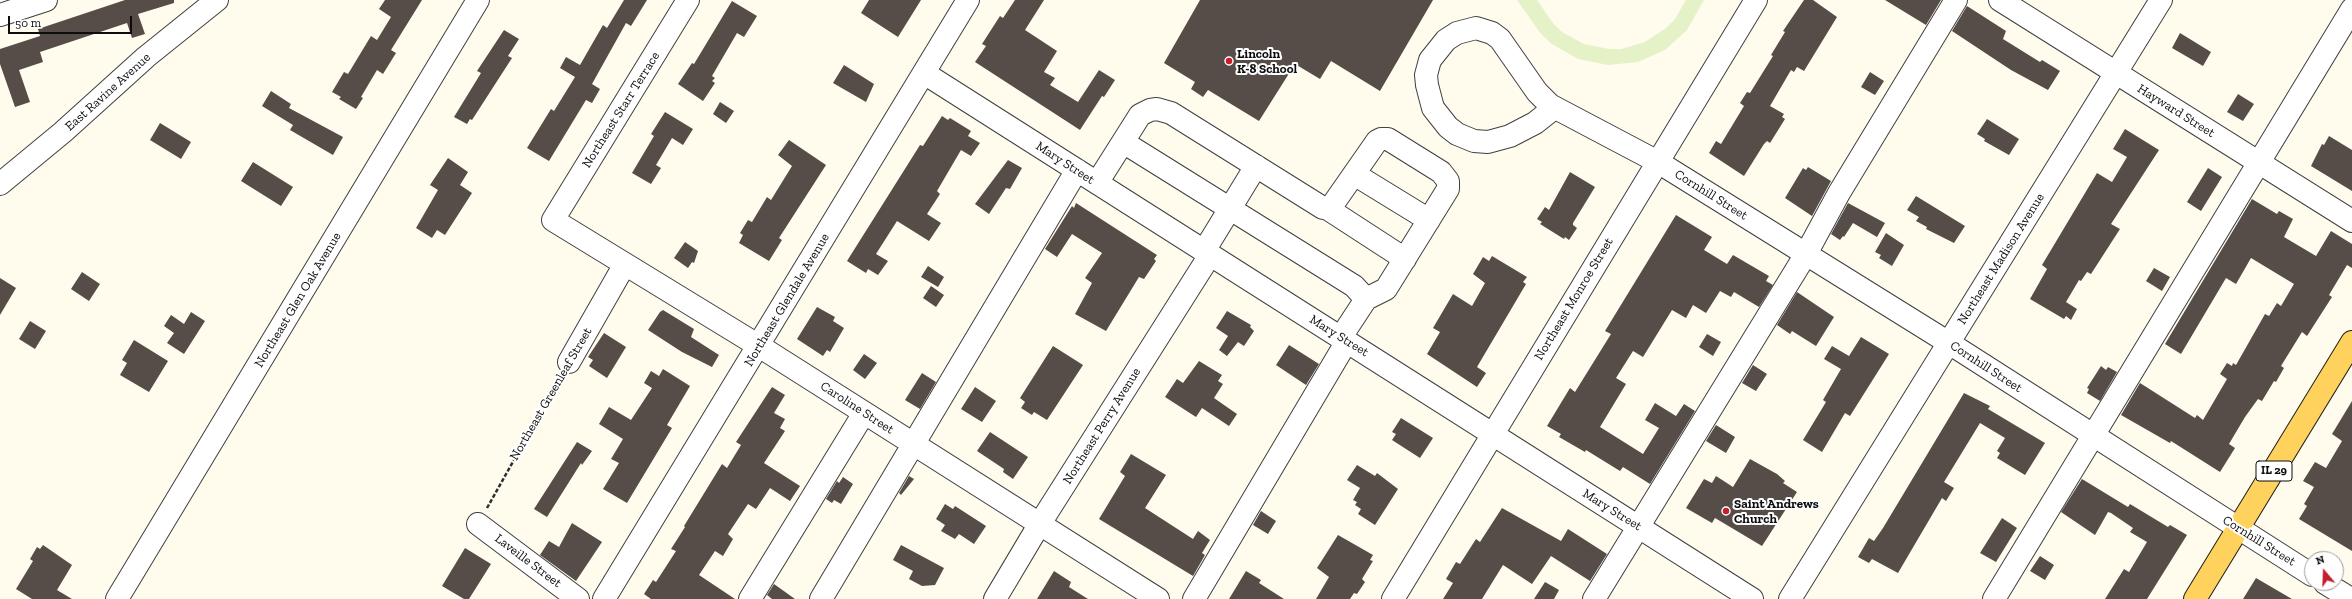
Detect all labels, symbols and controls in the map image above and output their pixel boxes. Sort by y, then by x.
scale bar [10,8,134,34]
text: 50 m [15,16,41,30]
place label: Lincoln K-8 School [1237,46,1297,77]
street label: Northeast Starr Terrace [579,49,663,171]
street label: East Ravine Avenue [62,50,154,134]
marker: Lincoln K-8 School [1224,56,1234,66]
street label: Hayward Street [2134,81,2218,141]
street label: Mary Street [1033,138,1097,188]
street label: Cornhill Street [1672,166,1750,224]
street label: Northeast Madison Avenue [1954,191,2048,327]
street label: Northeast Glen Oak Avenue [251,230,345,370]
street label: Northeast Glendale Avenue [741,231,833,369]
street label: Northeast Monroe Street [1531,235,1617,363]
street label: Mary Street [1306,312,1372,360]
street label: Northeast Greenleaf Street [507,325,595,463]
street label: Cornhill Street [1947,338,2025,396]
street label: Northeast Perry Avenue [1060,365,1144,487]
street label: Caroline Street [817,378,897,438]
road number: IL 29 [2256,461,2292,481]
street label: Mary Street [1579,486,1645,534]
place label: Saint Andrews Church [1734,496,1819,527]
marker: Saint Andrews Church [1721,506,1731,516]
street label: Cornhill Street [2220,512,2298,570]
street label: Laveille Street [492,531,564,591]
north arrow [2304,551,2344,591]
text: N [2314,553,2326,568]

